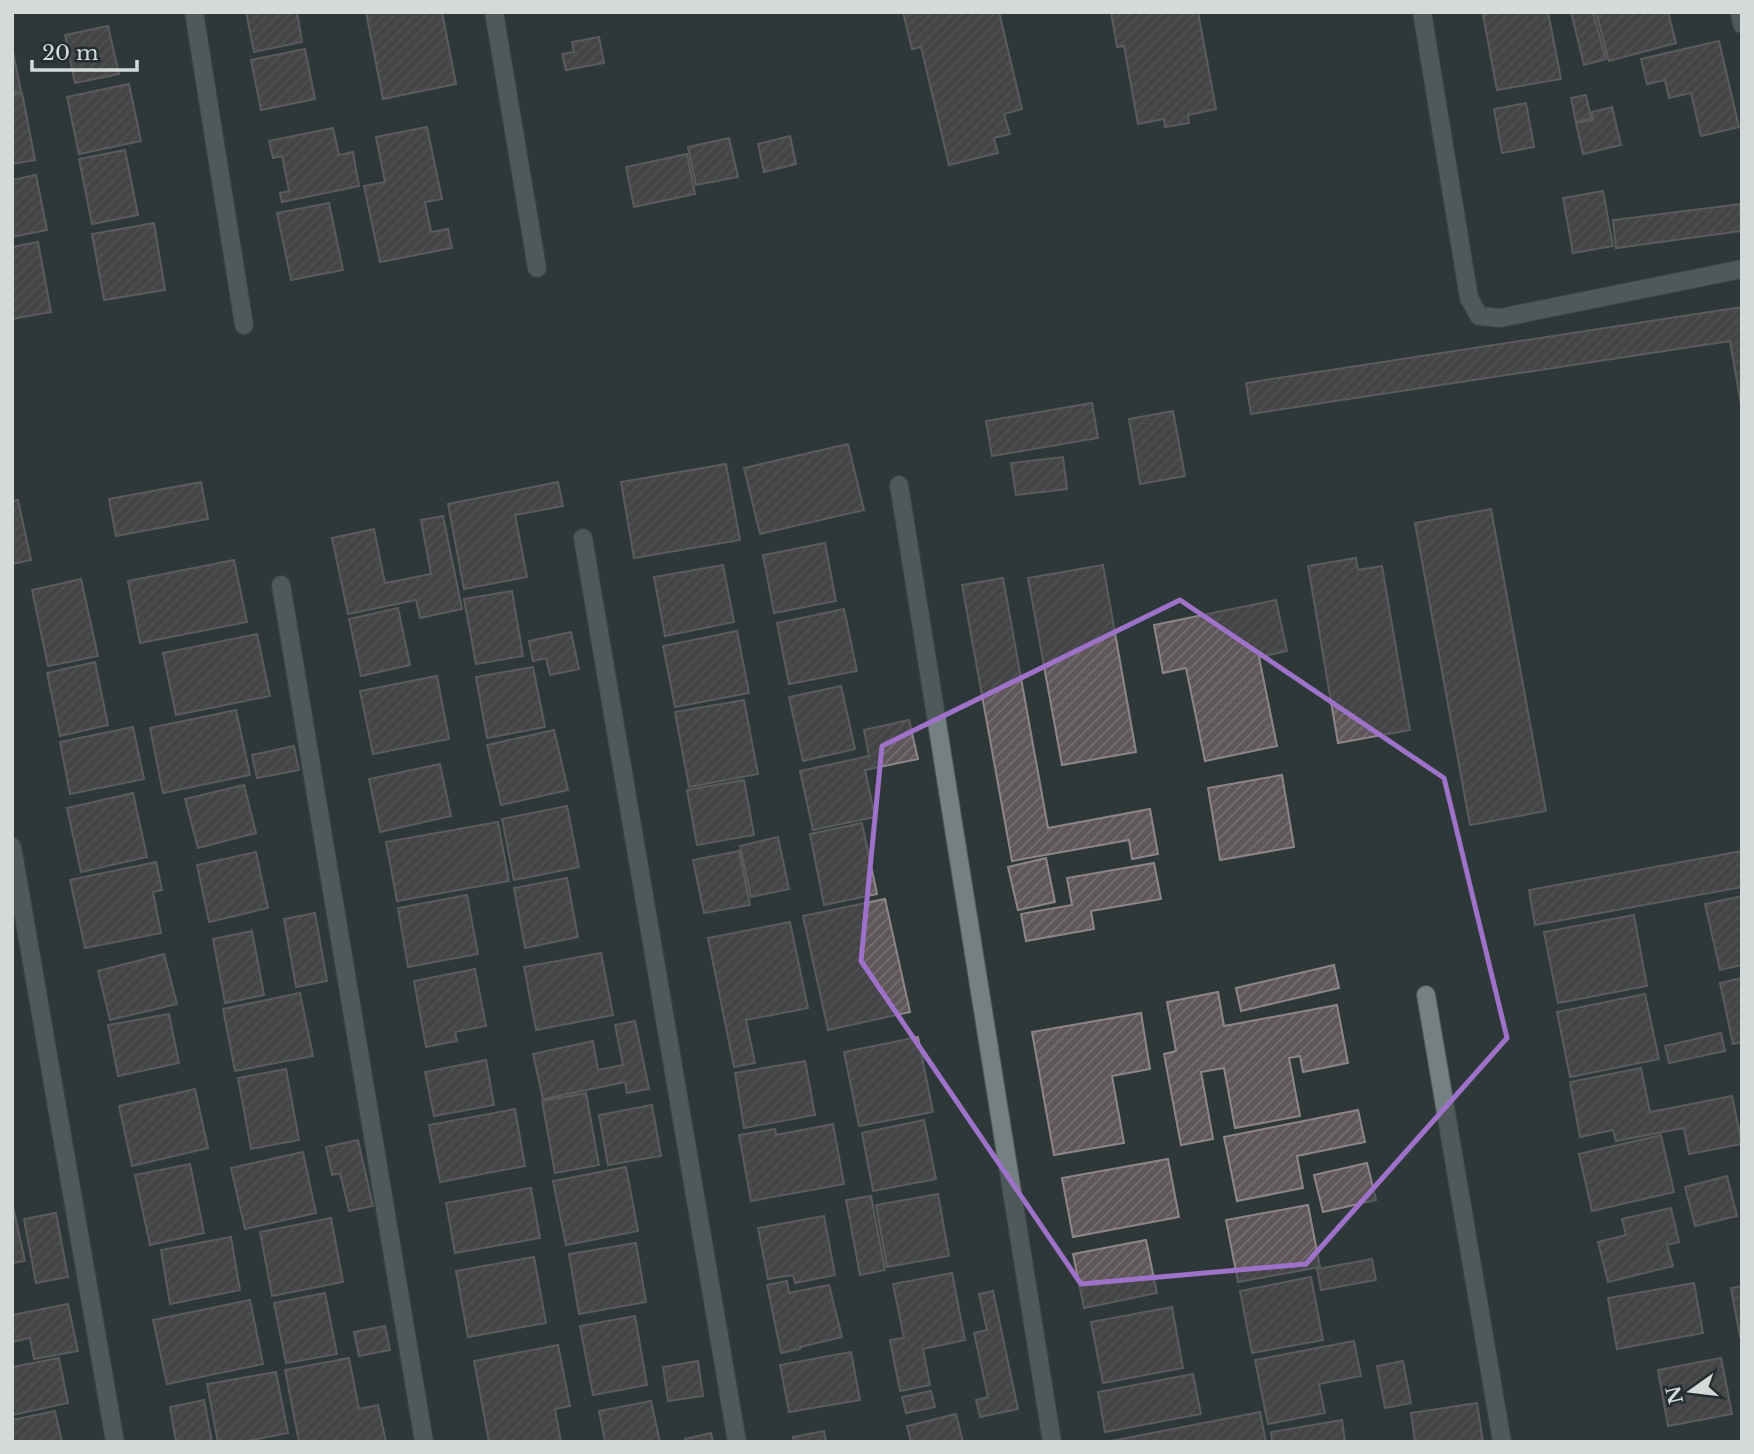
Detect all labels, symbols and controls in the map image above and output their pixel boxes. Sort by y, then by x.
scale bar [32,28,136,72]
text: 20 m [42,40,99,66]
north arrow [1656,1356,1726,1426]
text: N [1662,1383,1688,1406]

